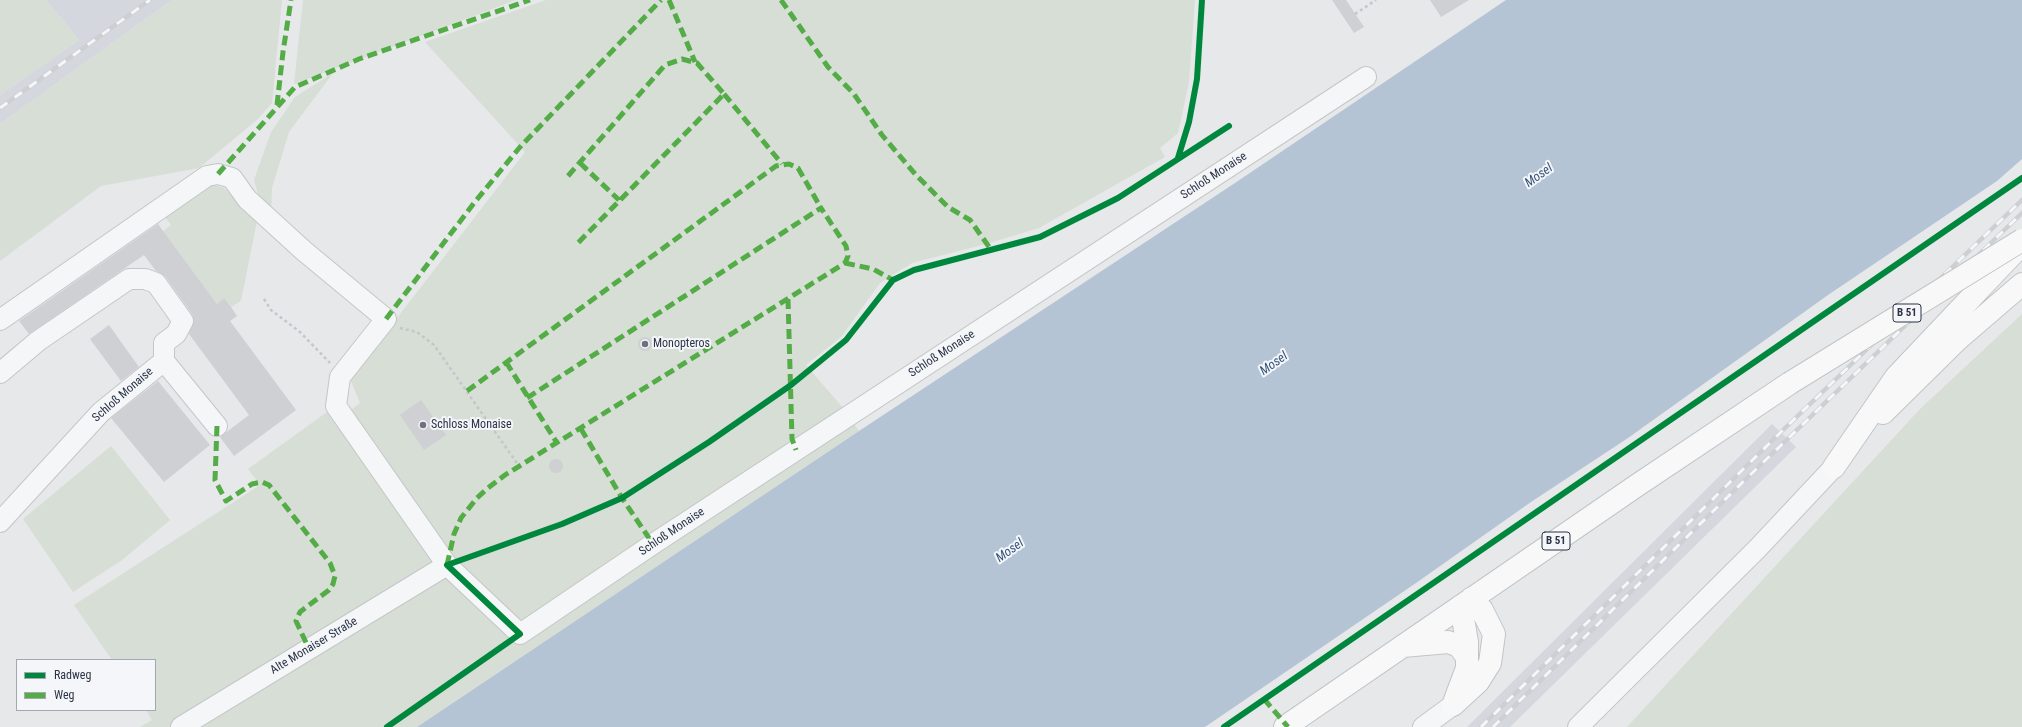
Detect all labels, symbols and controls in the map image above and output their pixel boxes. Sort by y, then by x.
street label: Schloß Monaise [1178,149,1250,203]
water label: Mosel [1522,161,1556,191]
road number: B 51 [1893,304,1921,322]
street label: Schloß Monaise [906,327,978,381]
place label: Monopteros [653,337,710,351]
marker: Monopteros [640,339,650,349]
water label: Mosel [1257,349,1291,379]
street label: Schloß Monaise [90,365,156,425]
place label: Schloss Monaise [431,418,512,432]
marker: Schloss Monaise [418,420,428,430]
street label: Schloß Monaise [637,505,707,559]
road number: B 51 [1542,532,1570,550]
water label: Mosel [993,536,1027,566]
street label: Alte Monaiser Straße [268,614,360,678]
legend [16,659,156,711]
text: Radweg [54,668,91,682]
text: Weg [54,688,75,702]

